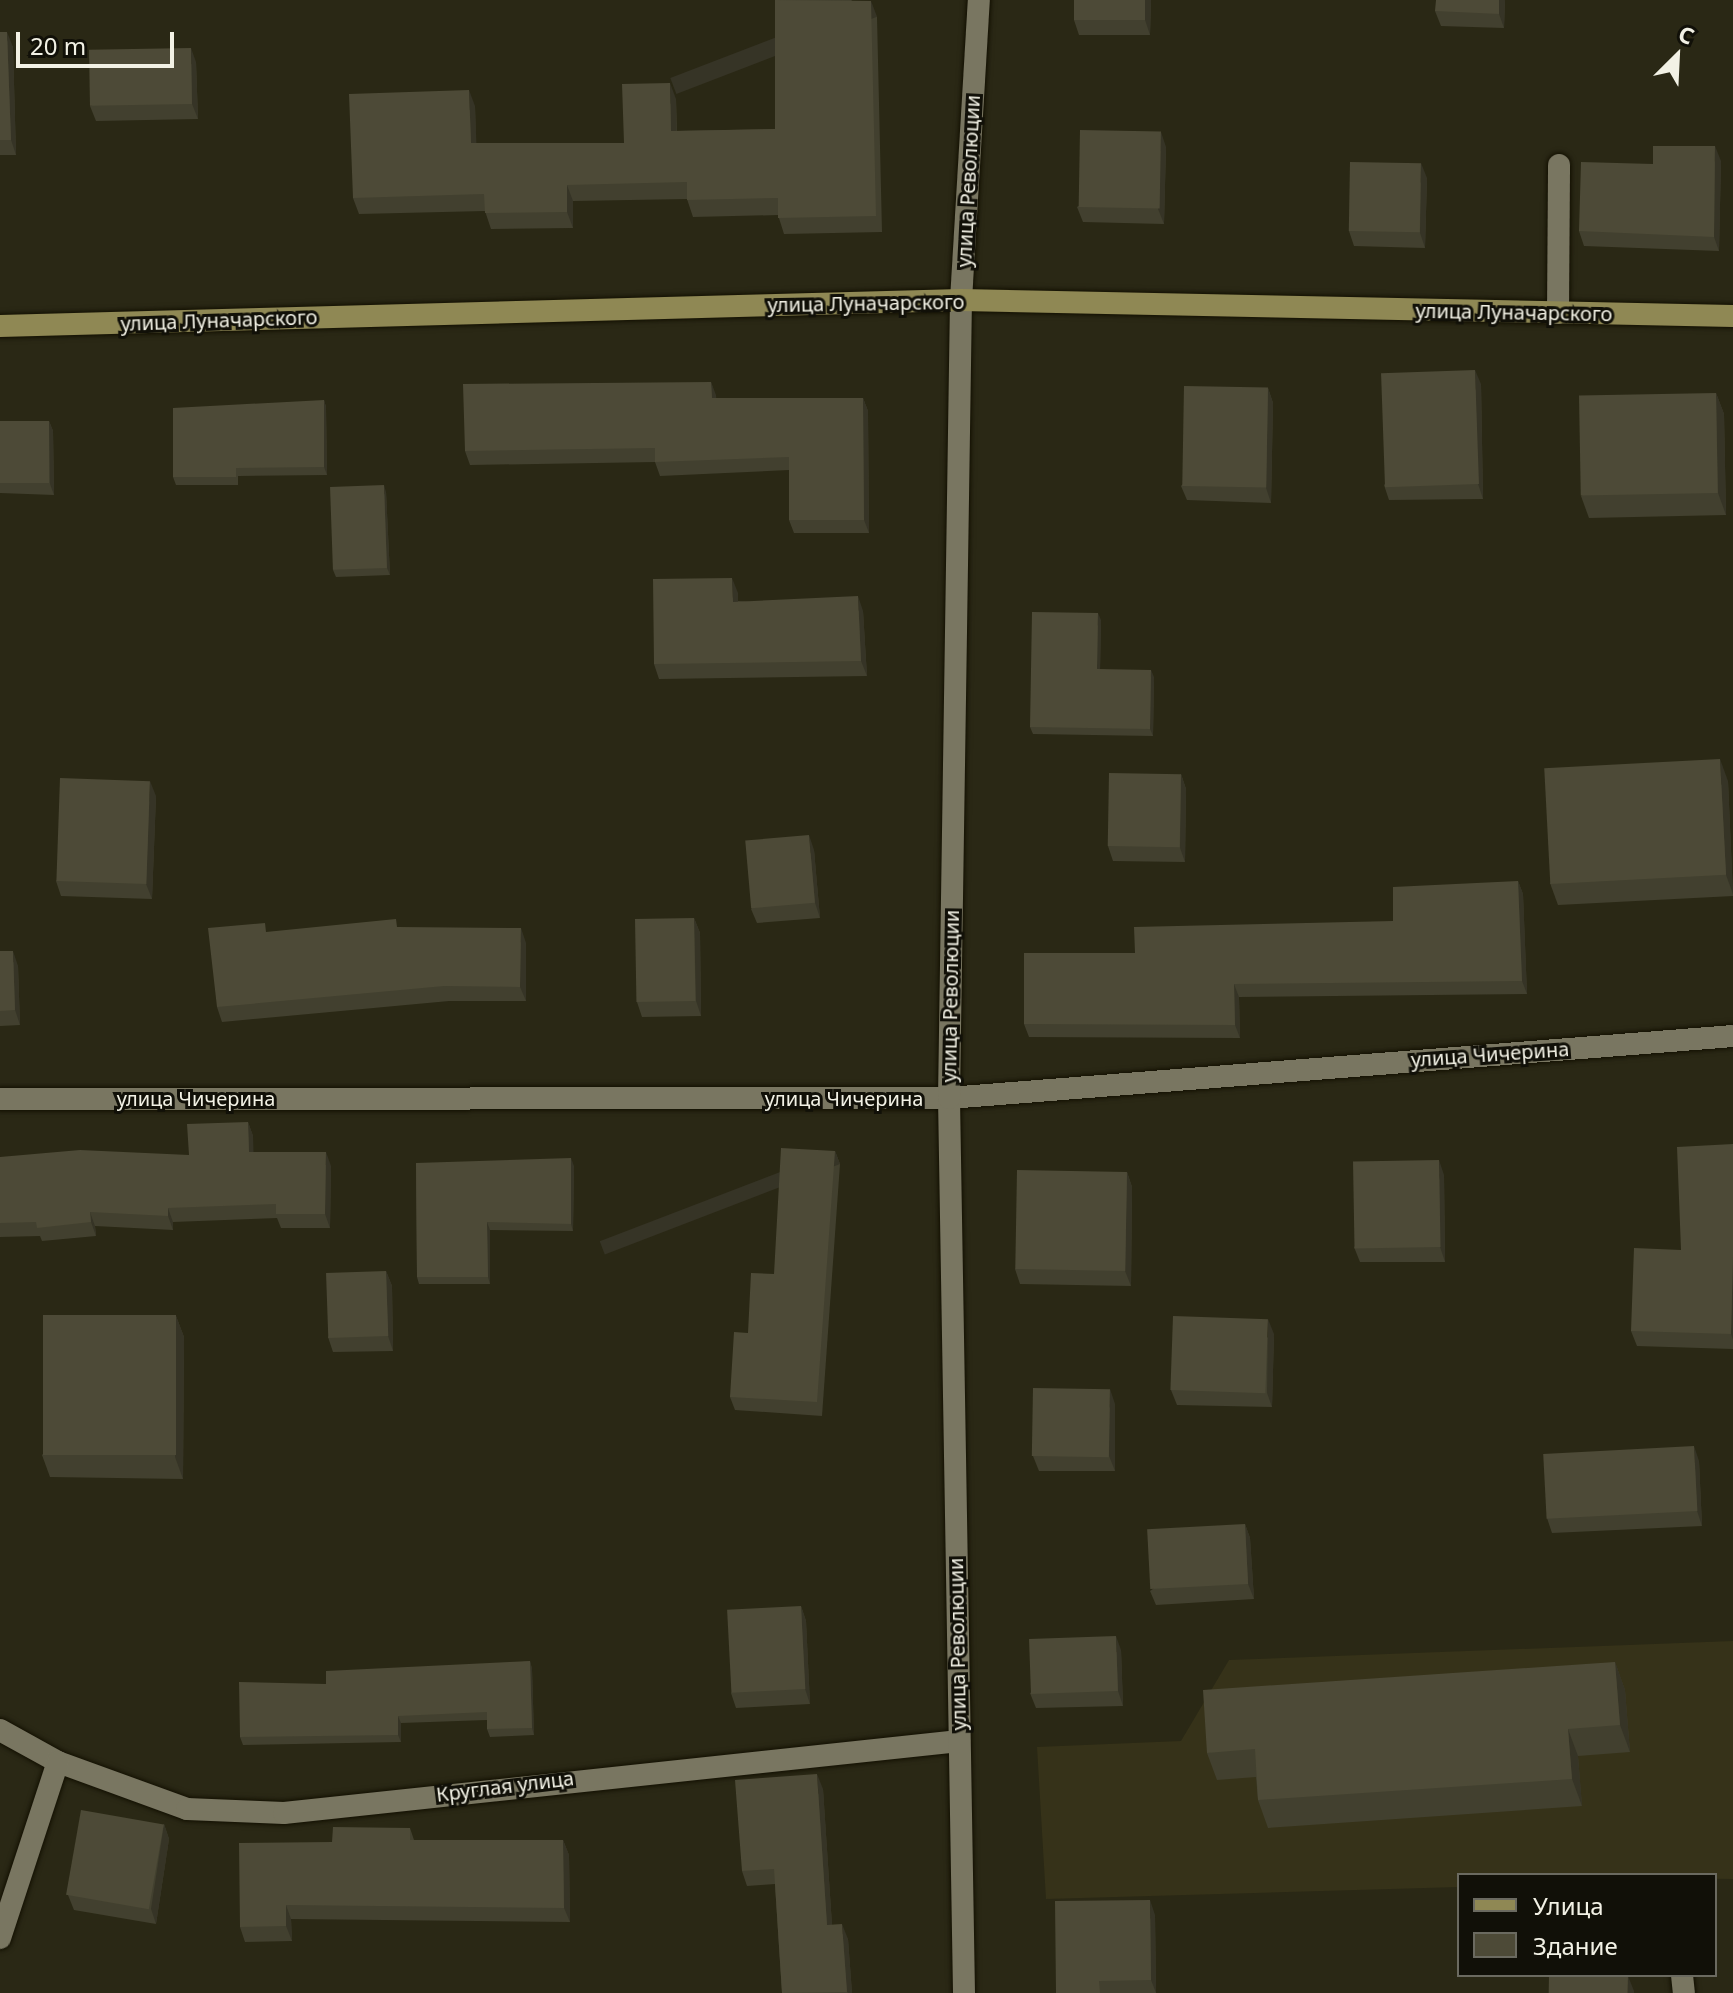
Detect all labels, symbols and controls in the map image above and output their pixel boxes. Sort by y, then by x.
scale bar [20,16,178,66]
north arrow [1637,16,1717,96]
text: С [1674,17,1699,51]
text: 20 m [30,29,86,62]
street label: улица Революции [951,94,985,268]
street label: улица Луначарского [767,289,965,317]
street label: улица Луначарского [1415,298,1613,326]
street label: улица Луначарского [120,305,318,335]
street label: улица Революции [936,909,964,1083]
street label: улица Чичерина [1410,1036,1570,1072]
street label: улица Чичерина [117,1086,275,1110]
street label: улица Чичерина [765,1086,923,1110]
street label: улица Революции [943,1557,971,1731]
street label: Круглая улица [435,1766,575,1806]
legend [1457,1873,1717,1977]
text: Улица [1533,1889,1604,1922]
text: Здание [1533,1929,1618,1962]

